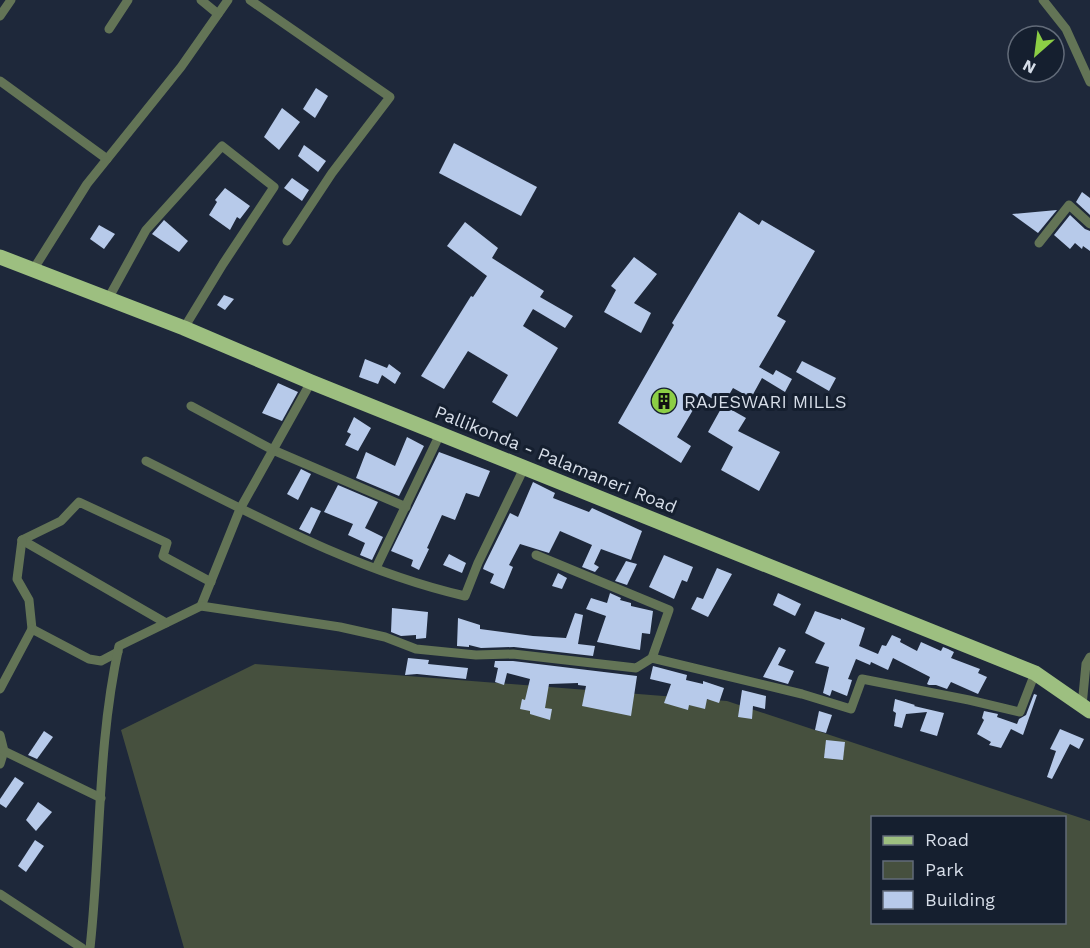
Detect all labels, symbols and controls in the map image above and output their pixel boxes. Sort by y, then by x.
north arrow [1006,24,1066,84]
text: N [1019,56,1039,78]
building icon: RAJESWARI MILLS [649,386,679,416]
place label: RAJESWARI MILLS [684,391,847,412]
street label: Pallikonda - Palamaneri Road [432,401,680,517]
legend [871,816,1066,924]
text: Road [925,829,969,850]
text: Park [925,859,964,880]
text: Building [925,889,995,910]

